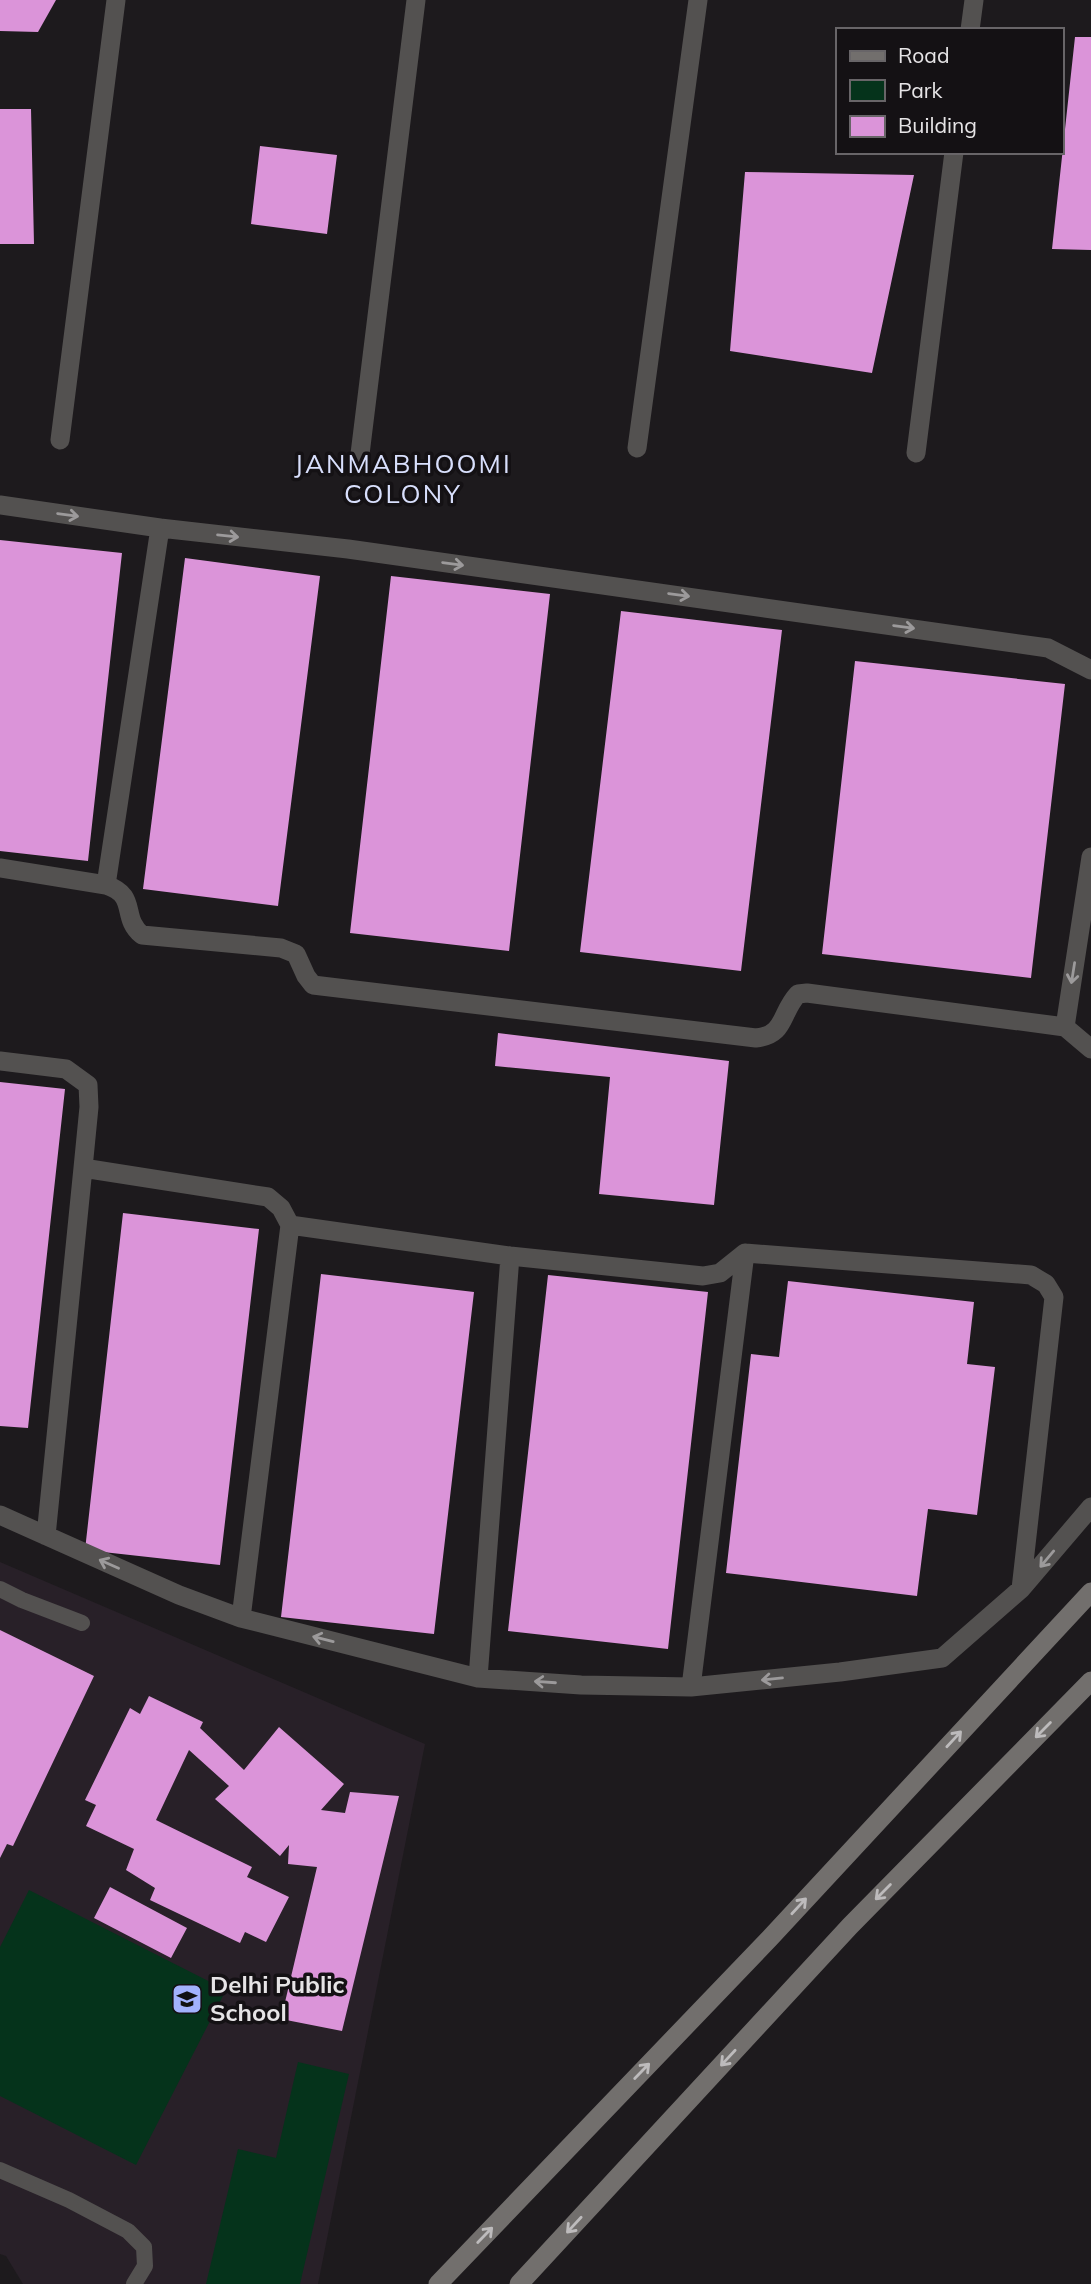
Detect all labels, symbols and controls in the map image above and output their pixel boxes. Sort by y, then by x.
legend [836,28,1063,154]
text: Road [898,42,949,68]
text: Park [898,77,942,103]
text: Building [898,112,977,138]
district label: JANMABHOOMI COLONY [294,447,512,510]
one-way arrow [56,509,78,522]
one-way arrow [216,529,239,542]
one-way arrow [442,557,464,570]
one-way arrow [667,589,690,602]
one-way arrow [892,621,915,634]
one-way arrow [1067,961,1080,984]
one-way arrow [1039,1549,1055,1567]
one-way arrow [98,1557,120,1570]
one-way arrow [312,1632,335,1645]
one-way arrow [761,1672,784,1685]
one-way arrow [534,1676,557,1689]
one-way arrow [1035,1721,1052,1738]
one-way arrow [946,1730,962,1748]
one-way arrow [875,1883,892,1900]
one-way arrow [791,1898,808,1915]
place label: Delhi Public School [210,1969,345,2027]
school or university icon: Delhi Public School [170,1982,204,2016]
one-way arrow [720,2049,736,2067]
one-way arrow [634,2062,651,2079]
one-way arrow [565,2216,582,2233]
one-way arrow [476,2227,493,2244]

